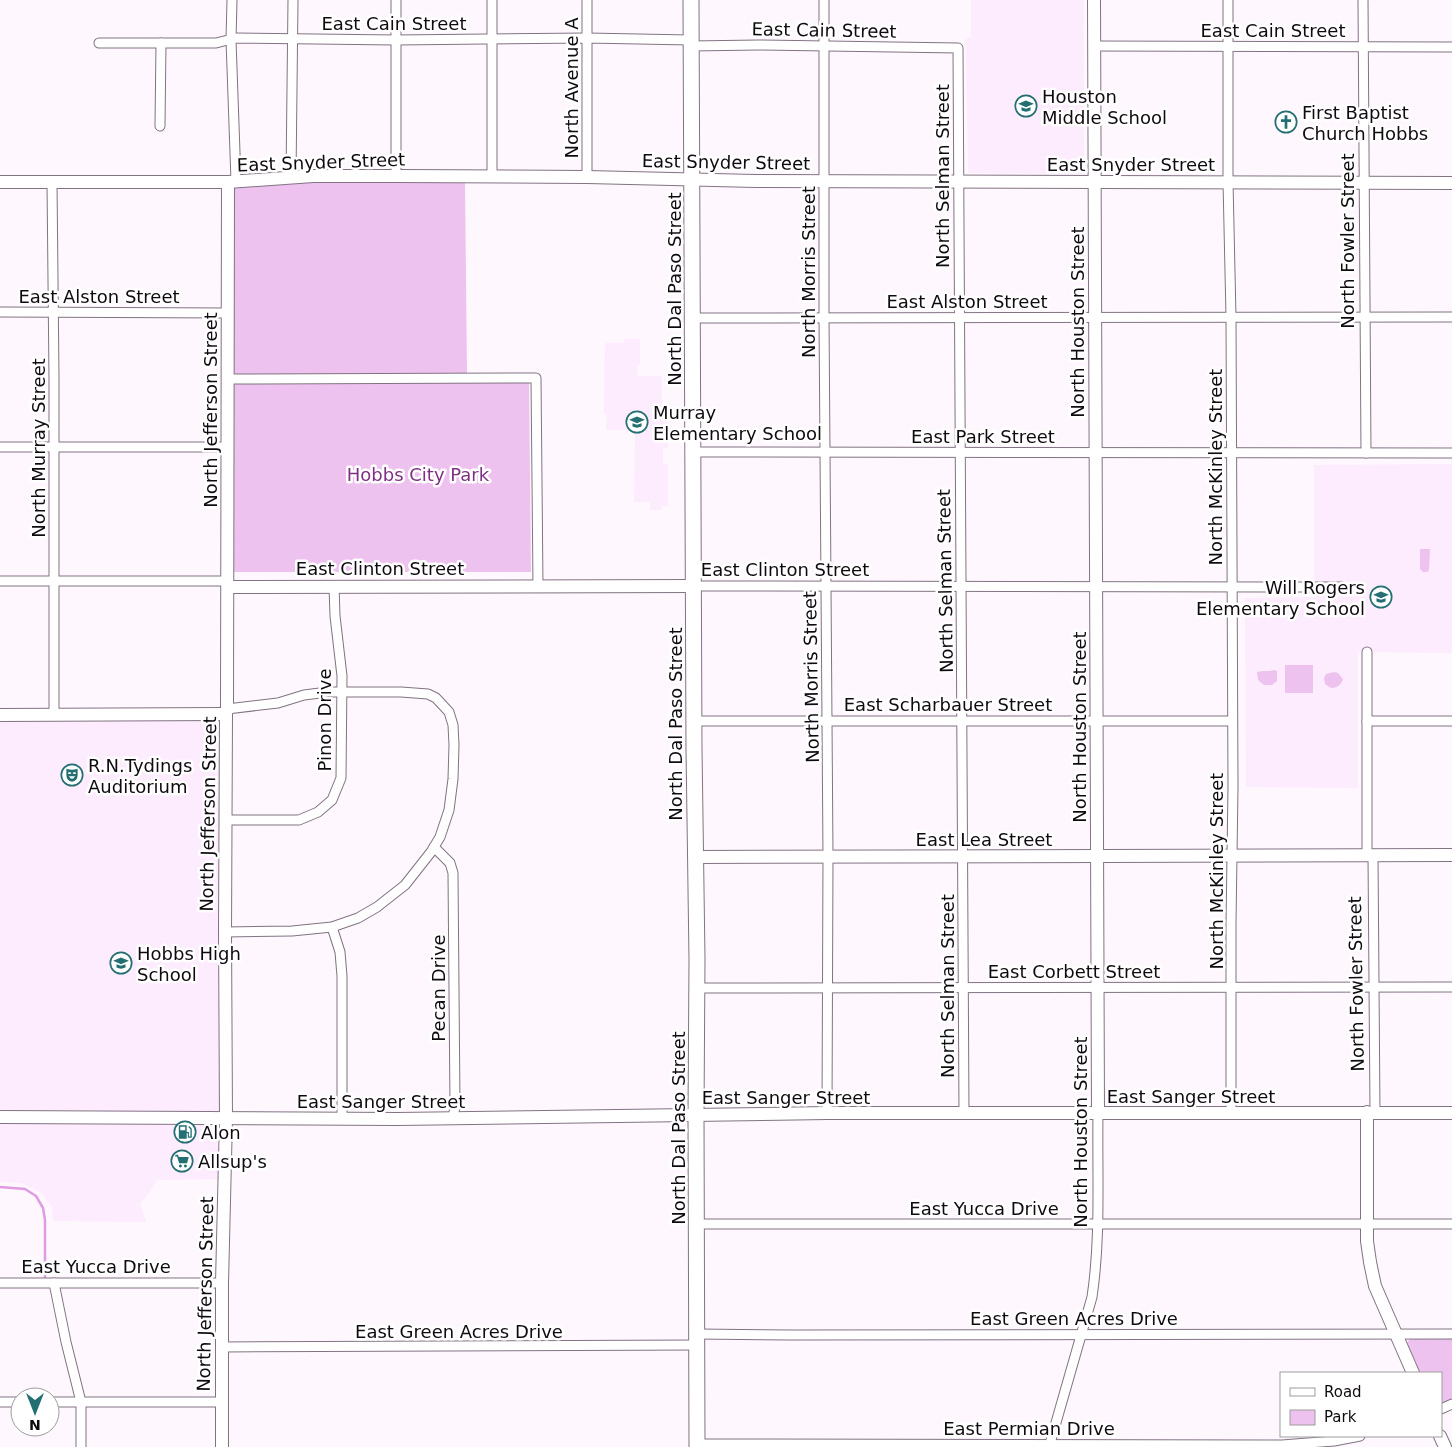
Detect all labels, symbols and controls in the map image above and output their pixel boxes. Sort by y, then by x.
street label: East Cain Street [322,13,466,34]
street label: North Avenue A [561,17,582,158]
street label: East Cain Street [751,18,897,42]
street label: East Cain Street [1201,20,1345,41]
street label: North Selman Street [932,84,953,268]
place label: Houston Middle School [1042,86,1167,128]
school or university icon: Houston Middle School [1014,94,1038,118]
place label: First Baptist Church Hobbs [1302,102,1428,144]
church icon: First Baptist Church Hobbs [1274,110,1298,134]
street label: East Snyder Street [236,149,406,175]
street label: East Snyder Street [642,150,810,174]
street label: North Fowler Street [1337,153,1358,329]
street label: East Snyder Street [1047,154,1215,175]
street label: North Morris Street [798,186,819,358]
street label: North Dal Paso Street [664,192,685,386]
street label: North Houston Street [1067,226,1088,418]
street label: East Alston Street [18,286,180,307]
street label: East Alston Street [886,291,1048,312]
street label: North Jefferson Street [200,312,221,508]
street label: North Murray Street [28,358,49,538]
street label: North McKinley Street [1205,369,1226,565]
place label: Murray Elementary School [653,402,822,444]
school or university icon: Murray Elementary School [625,410,649,434]
street label: East Park Street [911,426,1055,447]
park label: Hobbs City Park [347,464,490,485]
street label: North Selman Street [933,489,957,673]
street label: East Clinton Street [296,558,464,579]
street label: East Clinton Street [701,559,869,580]
place label: Will Rogers Elementary School [1196,577,1365,619]
school or university icon: Will Rogers Elementary School [1369,585,1393,609]
street label: North Morris Street [799,591,823,763]
street label: North Dal Paso Street [665,627,686,821]
street label: North Houston Street [1069,631,1090,823]
street label: Pinon Drive [314,669,335,772]
street label: East Scharbauer Street [844,694,1052,715]
street label: North Jefferson Street [196,716,220,912]
place label: R.N.Tydings Auditorium [88,755,192,797]
theatre icon: R.N.Tydings Auditorium [60,763,84,787]
street label: North McKinley Street [1206,773,1227,969]
street label: East Lea Street [916,829,1052,850]
street label: North Selman Street [937,894,958,1078]
street label: North Fowler Street [1344,896,1368,1072]
street label: Pecan Drive [428,934,449,1042]
place label: Hobbs High School [137,943,241,985]
school or university icon: Hobbs High School [109,951,133,975]
street label: East Corbett Street [988,961,1160,982]
street label: North Dal Paso Street [668,1031,689,1225]
street label: North Houston Street [1070,1036,1091,1228]
street label: East Sanger Street [1107,1086,1275,1107]
street label: East Sanger Street [702,1087,870,1108]
street label: East Sanger Street [297,1091,465,1112]
fuel station icon: Alon [173,1120,197,1144]
place label: Alon [201,1122,241,1143]
supermarket icon: Allsup's [170,1149,194,1173]
place label: Allsup's [198,1151,267,1172]
street label: North Jefferson Street [193,1196,217,1392]
street label: East Yucca Drive [909,1198,1059,1219]
street label: East Yucca Drive [21,1256,171,1277]
street label: East Green Acres Drive [970,1308,1178,1329]
street label: East Green Acres Drive [355,1321,563,1342]
legend [1280,1372,1442,1437]
text: Road [1324,1383,1362,1401]
north arrow [10,1387,60,1437]
text: Park [1324,1408,1357,1426]
text: N [29,1417,41,1433]
street label: East Permian Drive [943,1418,1115,1439]

